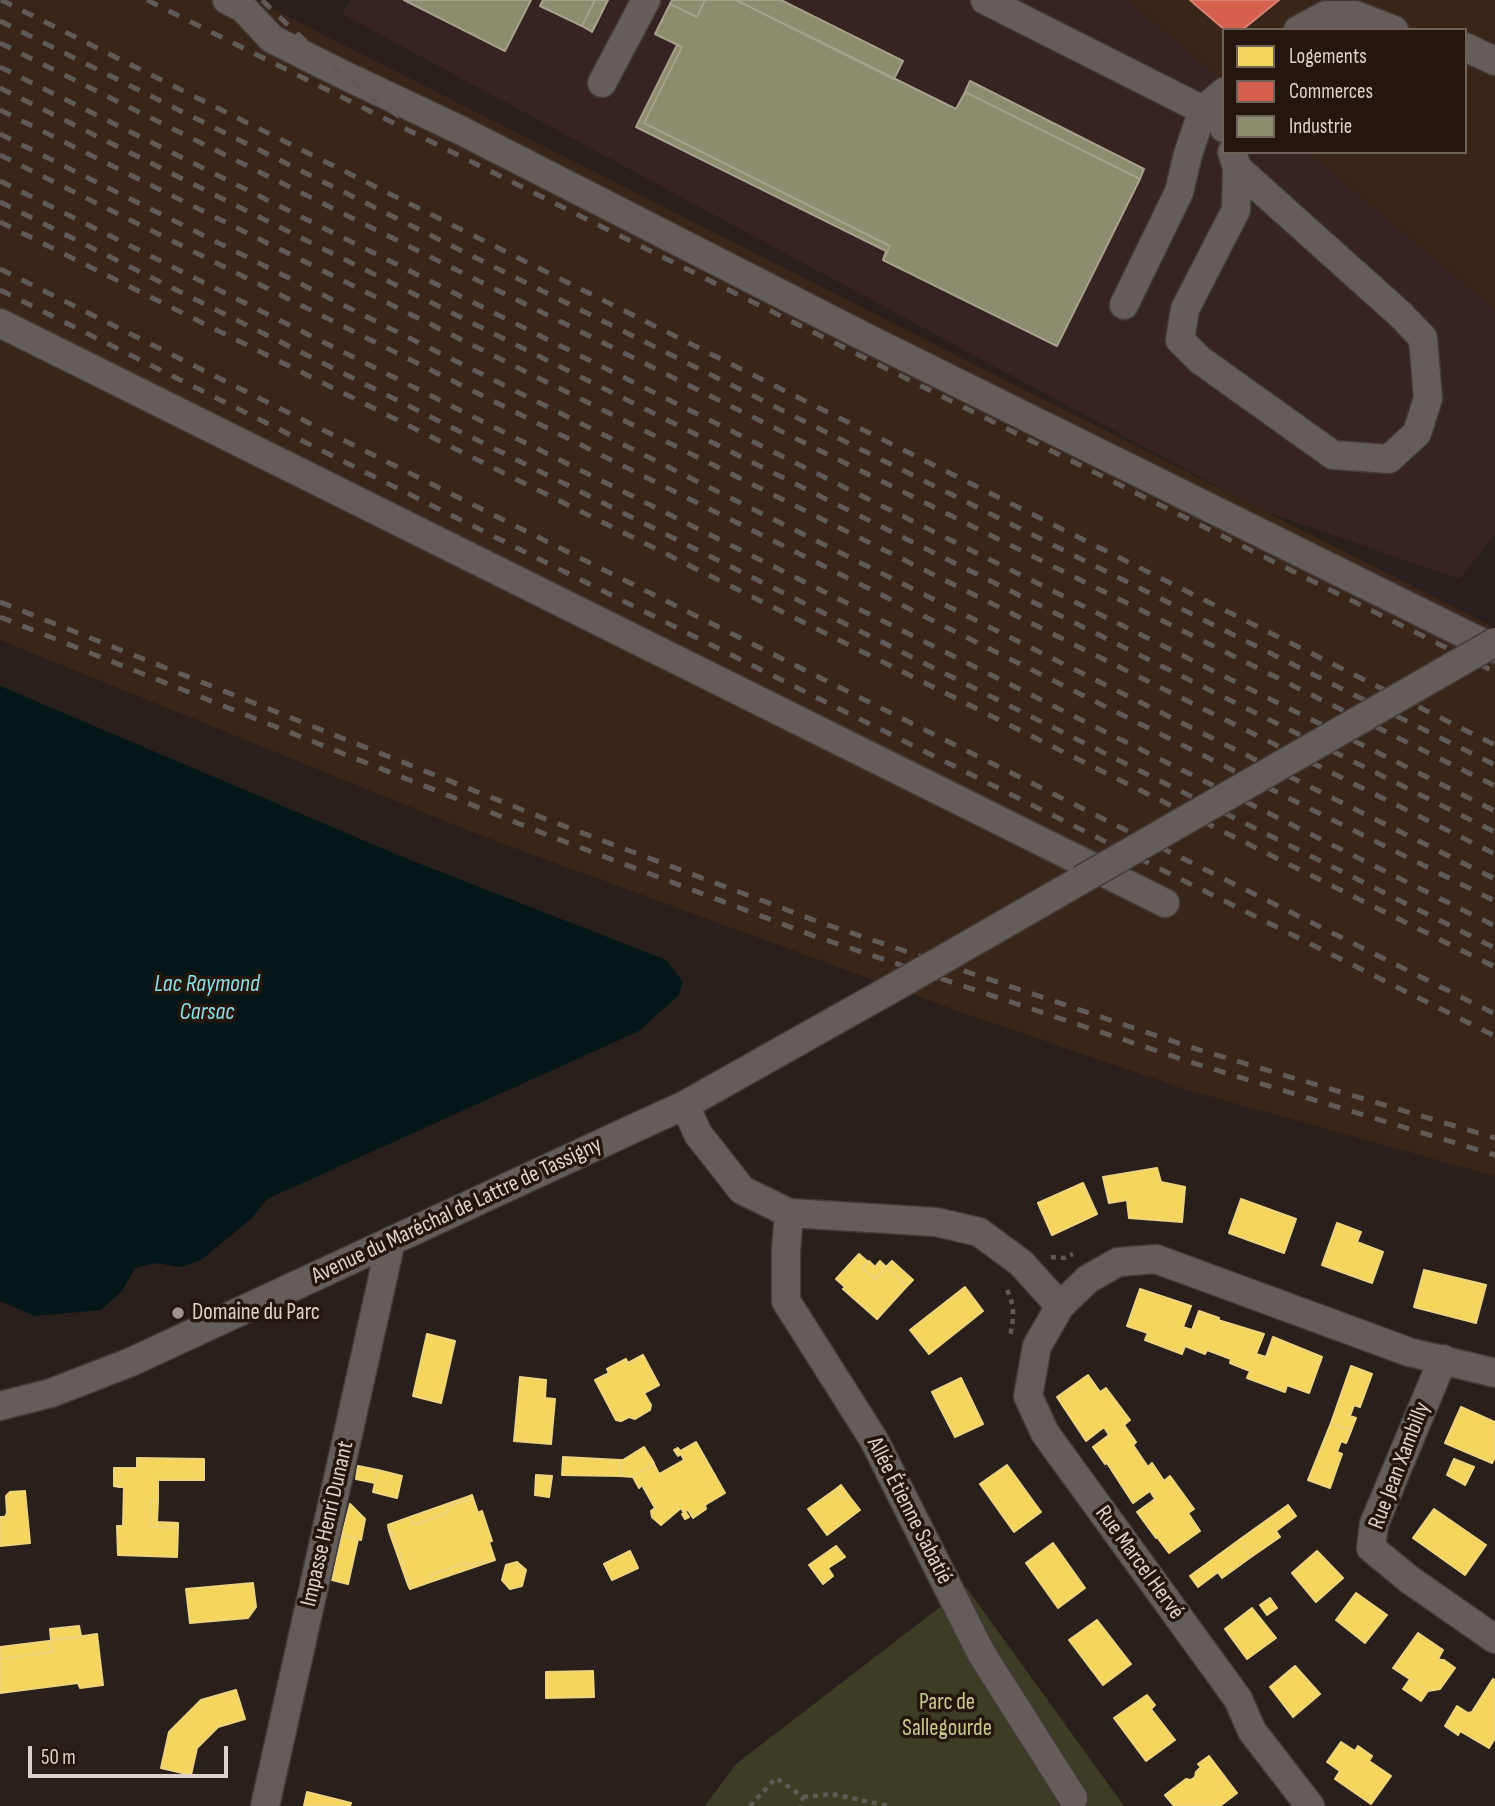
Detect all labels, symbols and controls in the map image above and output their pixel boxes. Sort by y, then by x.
legend [1222,28,1467,154]
text: Logements [1289,44,1367,69]
text: Commerces [1289,79,1373,104]
text: Industrie [1289,114,1352,139]
water label: Lac Raymond Carsac [154,971,260,1027]
street label: Avenue du Maréchal de Lattre de Tassigny [307,1131,607,1291]
place label: Domaine du Parc [192,1299,320,1327]
marker: Domaine du Parc [170,1305,186,1321]
street label: Rue Jean Xambilly [1363,1399,1437,1533]
street label: Allée Étienne Sabatié [860,1433,958,1589]
street label: Impasse Henri Dunant [296,1439,360,1609]
street label: Rue Marcel Hervé [1088,1501,1190,1625]
park label: Parc de Sallegourde [902,1689,992,1743]
scale bar [32,1732,231,1776]
text: 50 m [41,1745,76,1770]

